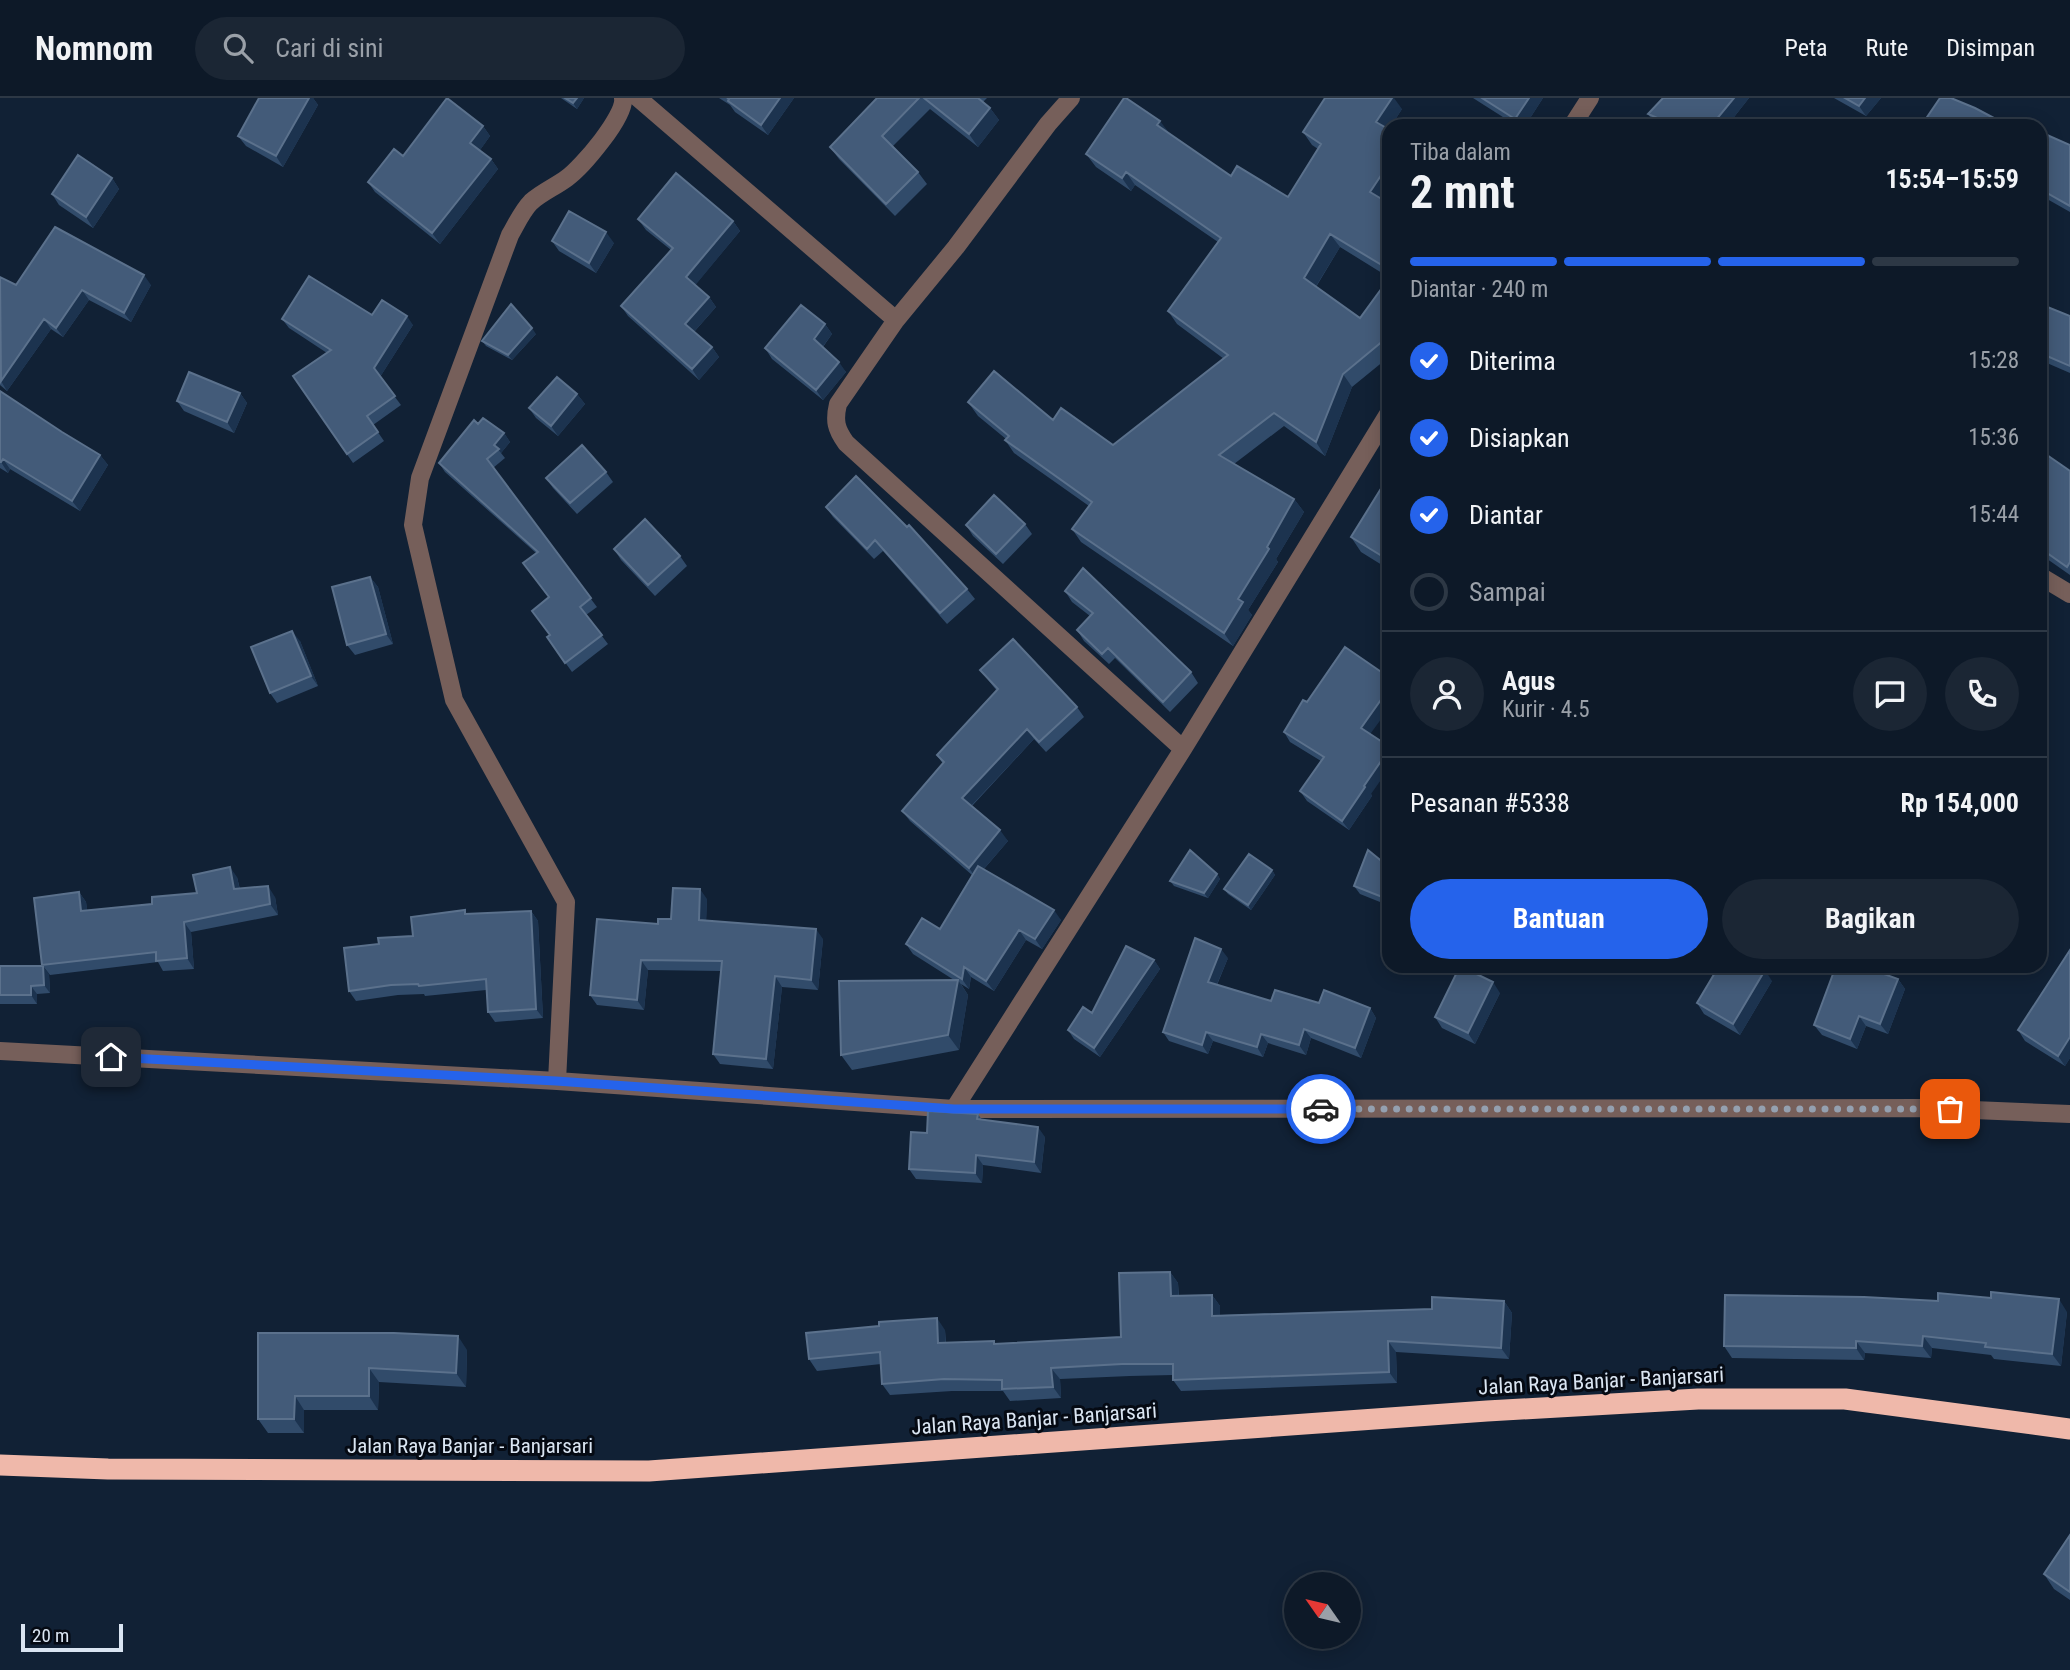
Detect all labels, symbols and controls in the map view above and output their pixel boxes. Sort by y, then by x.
search box [195,17,685,80]
text: Nomnom [35,29,153,68]
icon: search [219,29,257,67]
text: Cari di sini [275,33,384,63]
text: Peta [1785,34,1828,62]
text: Rute [1866,34,1908,62]
text: Disimpan [1946,34,2035,62]
text: Tiba dalam [1410,139,1511,166]
text: 15:54–15:59 [1885,164,2019,194]
text: 2 mnt [1410,165,1515,219]
text: Diantar · 240 m [1410,276,1548,303]
icon: check [1410,342,1448,380]
text: Diterima [1469,346,1556,376]
text: 15:28 [1968,347,2019,374]
icon: check [1410,419,1448,457]
text: Disiapkan [1469,423,1570,453]
text: 15:36 [1968,424,2019,451]
icon: check [1410,496,1448,534]
text: Diantar [1469,500,1543,530]
text: 15:44 [1968,501,2019,528]
text: Sampai [1469,577,1546,607]
button: person [1410,657,1484,731]
button: chat [1853,657,1927,731]
button: phone [1945,657,2019,731]
text: Agus [1502,666,1555,696]
text: Kurir · 4.5 [1502,696,1590,723]
text: Pesanan #5338 [1410,788,1570,818]
text: Rp 154,000 [1901,788,2019,818]
button: Bantuan [1410,879,1708,959]
button: Bagikan [1722,879,2019,959]
pin [81,1027,141,1087]
icon: home [92,1038,130,1076]
courier [1286,1074,1356,1144]
pin [1920,1079,1980,1139]
icon: car [1302,1090,1340,1128]
icon: bag [1931,1090,1969,1128]
street label: Jalan Raya Banjar - Banjarsari [1478,1363,1724,1399]
street label: Jalan Raya Banjar - Banjarsari [910,1398,1158,1440]
street label: Jalan Raya Banjar - Banjarsari [347,1434,593,1458]
north arrow [1284,1572,1362,1648]
map controls [1284,1572,1361,1649]
scale bar [21,1621,122,1653]
text: 20 m [32,1624,69,1647]

